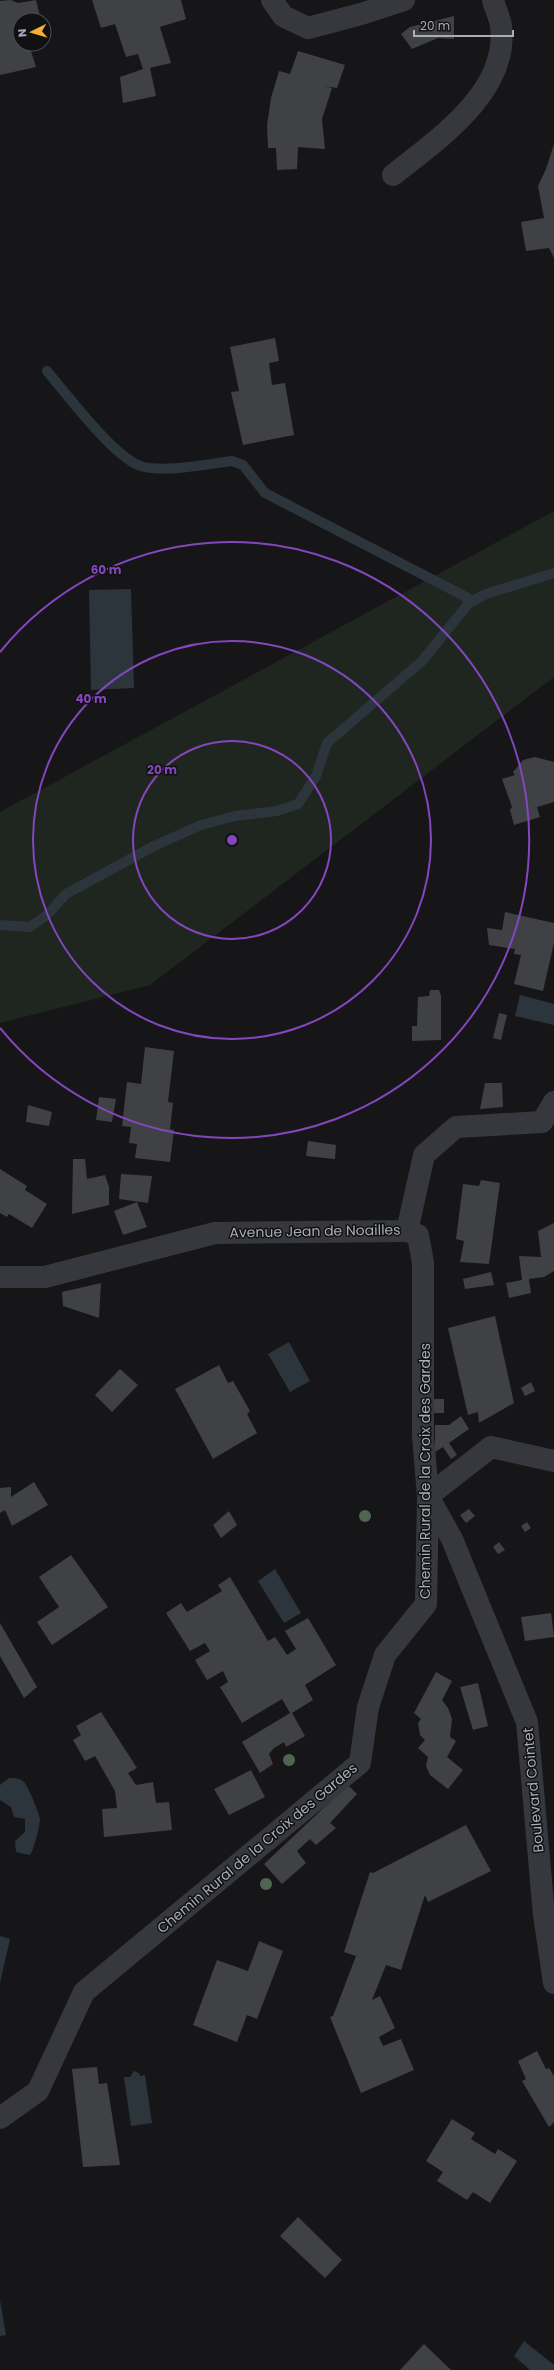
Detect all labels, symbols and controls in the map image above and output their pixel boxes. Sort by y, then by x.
north arrow [12,12,52,52]
scale bar [414,12,513,38]
text: 20 m [420,17,450,34]
text: N [14,28,30,38]
text: 60 m [91,561,122,578]
text: 40 m [75,690,107,707]
text: 20 m [147,761,177,778]
centre of rings [225,833,239,847]
street label: Avenue Jean de Noailles [229,1220,401,1242]
street label: Chemin Rural de la Croix des Gardes [415,1343,435,1599]
street label: Boulevard Cointet [518,1727,548,1853]
street label: Chemin Rural de la Croix des Gardes [153,1758,361,1938]

